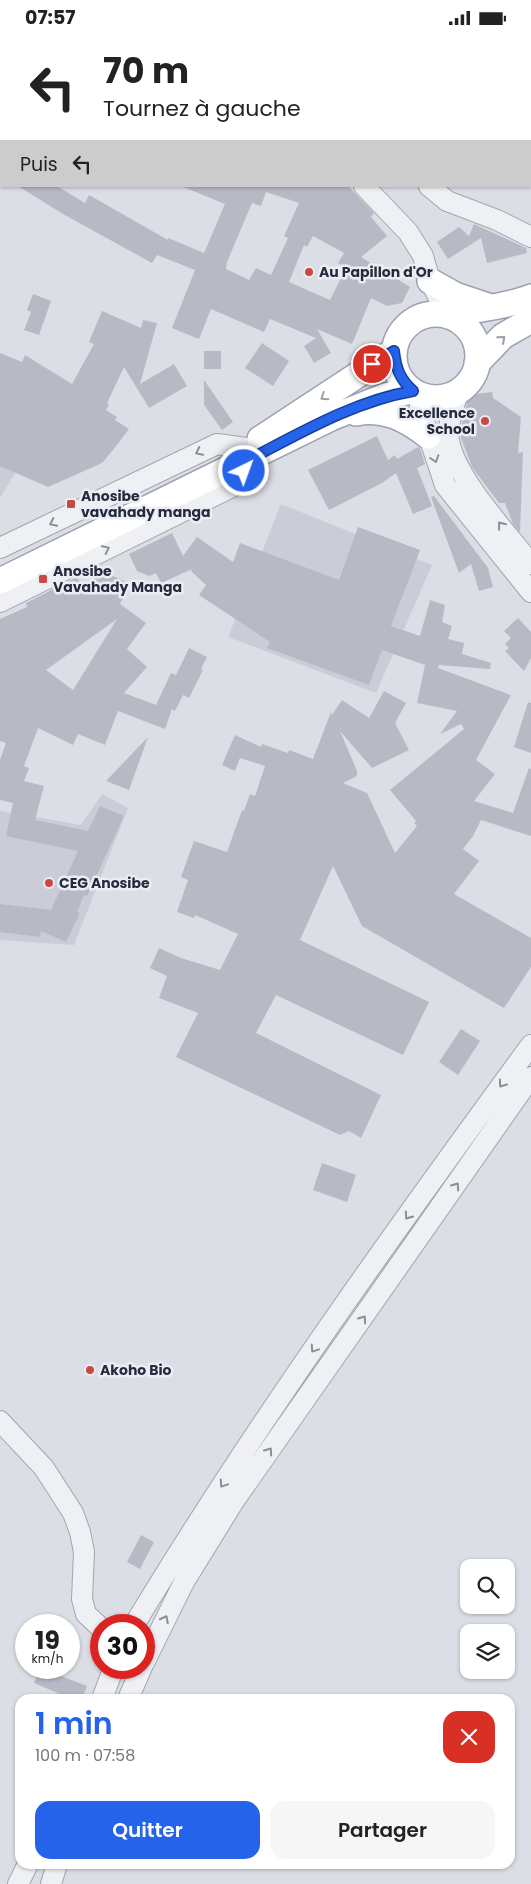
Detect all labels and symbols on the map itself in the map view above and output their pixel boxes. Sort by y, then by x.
place label: Au Papillon d'Or [319,262,433,282]
marker: Au Papillon d'Or [303,266,315,278]
one-way arrow [496,335,505,344]
pin [351,343,393,385]
one-way arrow [320,390,329,400]
place label: Excellence School [399,403,475,439]
marker: Excellence School [479,415,491,427]
position arrow [217,444,269,496]
one-way arrow [195,446,204,457]
one-way arrow [429,454,439,462]
place label: Anosibe vavahady manga [81,486,211,522]
marker: Anosibe vavahady manga [65,498,77,510]
one-way arrow [49,516,58,527]
one-way arrow [498,522,507,531]
one-way arrow [101,545,110,555]
place label: Anosibe Vavahady Manga [53,561,182,597]
marker: Anosibe Vavahady Manga [37,573,49,585]
place label: CEG Anosibe [59,873,150,893]
marker: CEG Anosibe [43,877,55,889]
one-way arrow [499,1078,508,1088]
one-way arrow [450,1182,459,1191]
one-way arrow [405,1210,414,1220]
one-way arrow [357,1315,366,1324]
one-way arrow [311,1344,321,1353]
place label: Akoho Bio [100,1360,172,1380]
marker: Akoho Bio [84,1364,96,1376]
one-way arrow [263,1448,272,1457]
one-way arrow [220,1479,230,1488]
speed limit sign: 30 [90,1614,155,1679]
one-way arrow [159,1615,169,1624]

